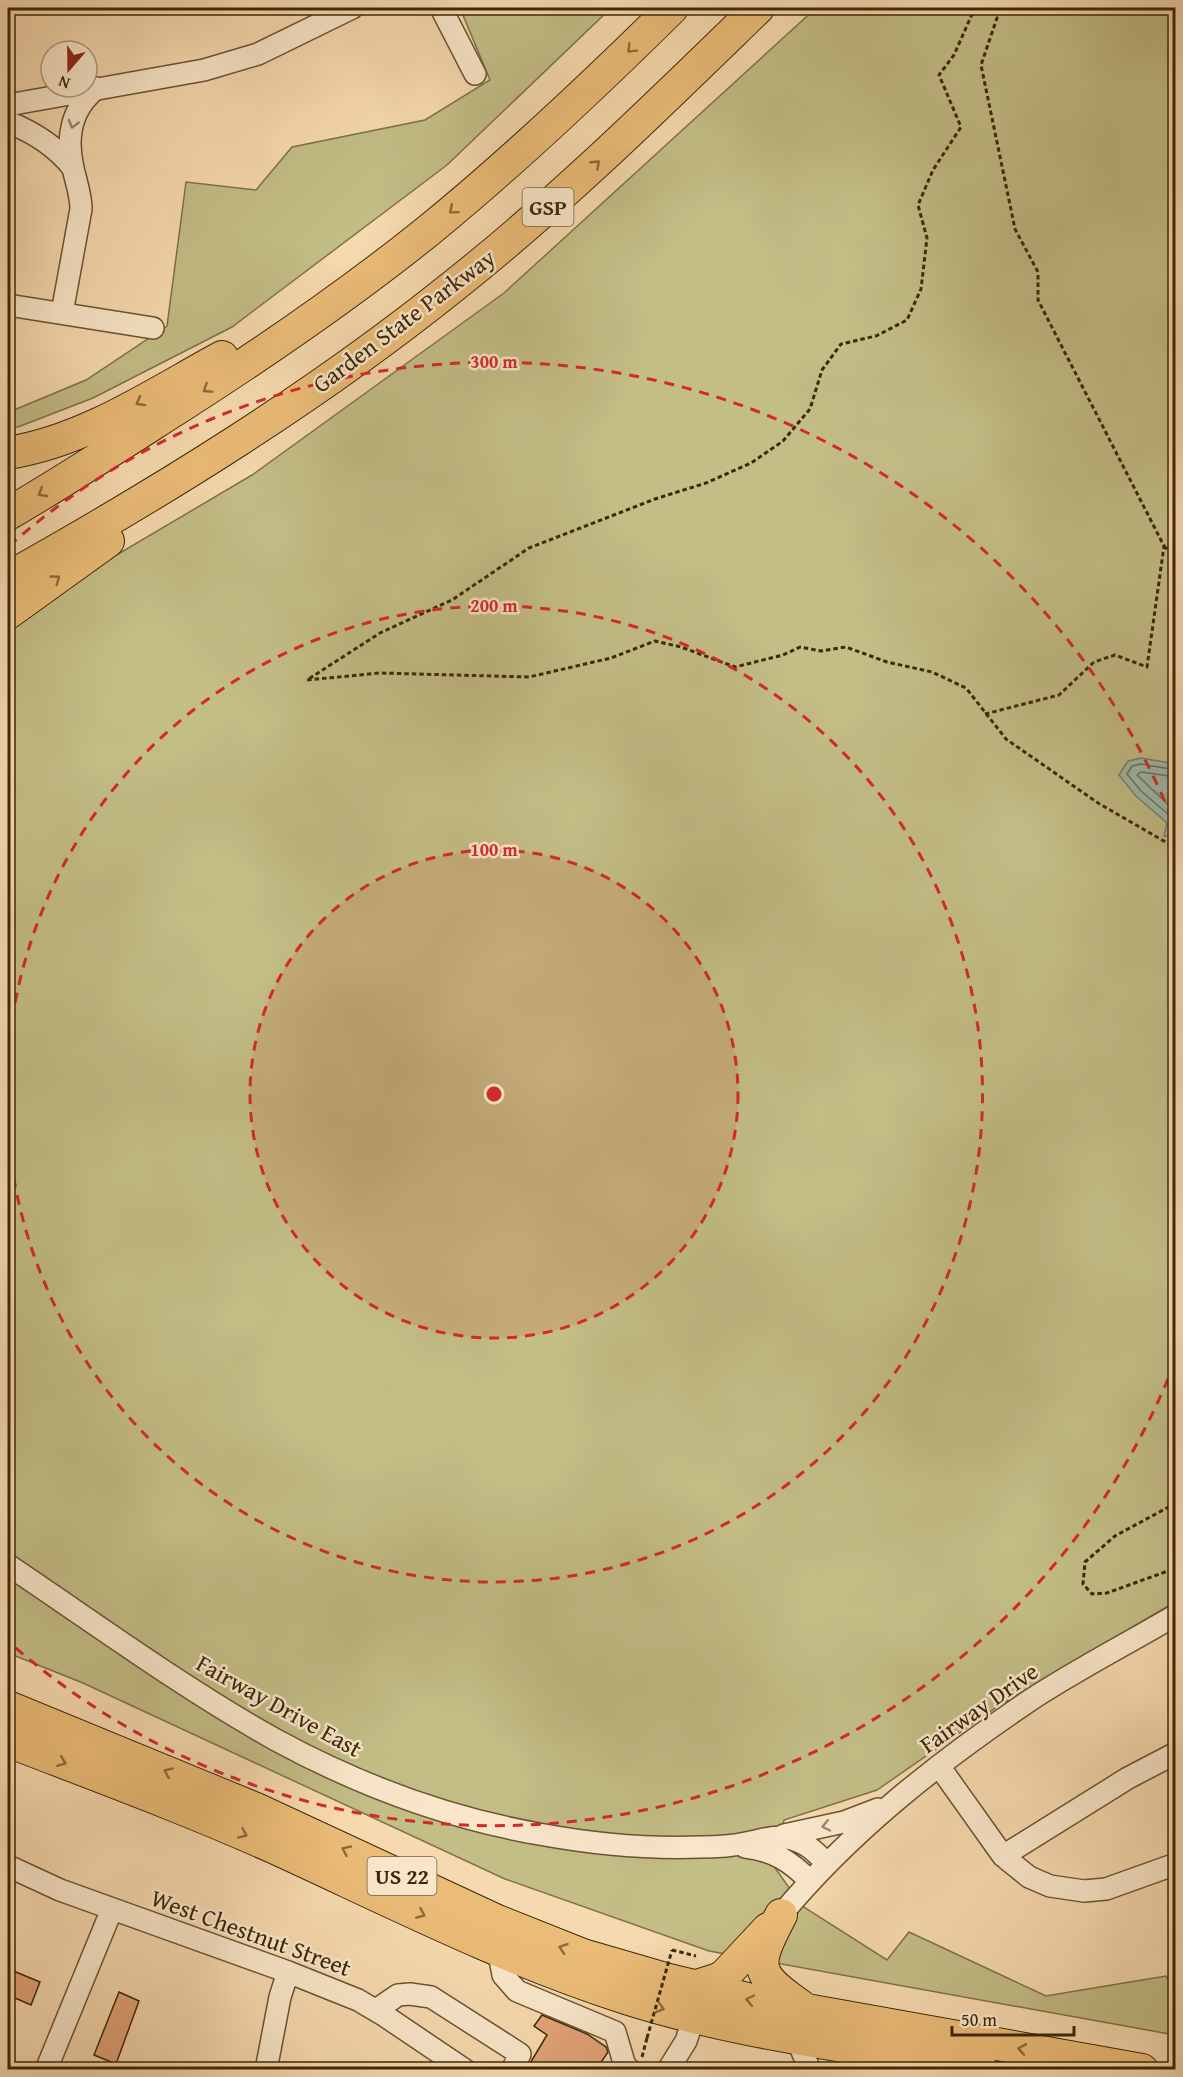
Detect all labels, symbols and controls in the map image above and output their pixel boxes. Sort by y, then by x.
north arrow [39,39,99,99]
one-way arrow [627,41,638,52]
text: N [54,70,73,96]
one-way arrow [68,118,80,129]
one-way arrow [589,160,599,171]
road number: GSP [522,188,574,226]
one-way arrow [449,202,460,213]
street label: Garden State Parkway [305,240,502,401]
text: 300 m [470,348,518,375]
one-way arrow [202,382,213,393]
one-way arrow [136,395,146,406]
one-way arrow [38,486,48,498]
one-way arrow [49,576,60,587]
text: 200 m [470,592,518,619]
text: 100 m [470,836,518,863]
centre of rings [484,1084,504,1104]
street label: Fairway Drive East [190,1646,369,1766]
street label: Fairway Drive [912,1654,1045,1761]
one-way arrow [56,1755,67,1767]
one-way arrow [163,1767,174,1779]
one-way arrow [821,1819,831,1832]
one-way arrow [237,1827,248,1839]
one-way arrow [342,1846,353,1858]
road number: US 22 [368,1857,436,1895]
street label: West Chestnut Street [146,1880,357,1985]
one-way arrow [414,1907,425,1919]
one-way arrow [558,1942,568,1955]
one-way arrow [746,1994,756,2007]
scale bar [952,1999,1074,2037]
one-way arrow [655,2001,665,2013]
text: 50 m [961,2006,997,2033]
one-way arrow [1018,2043,1027,2055]

